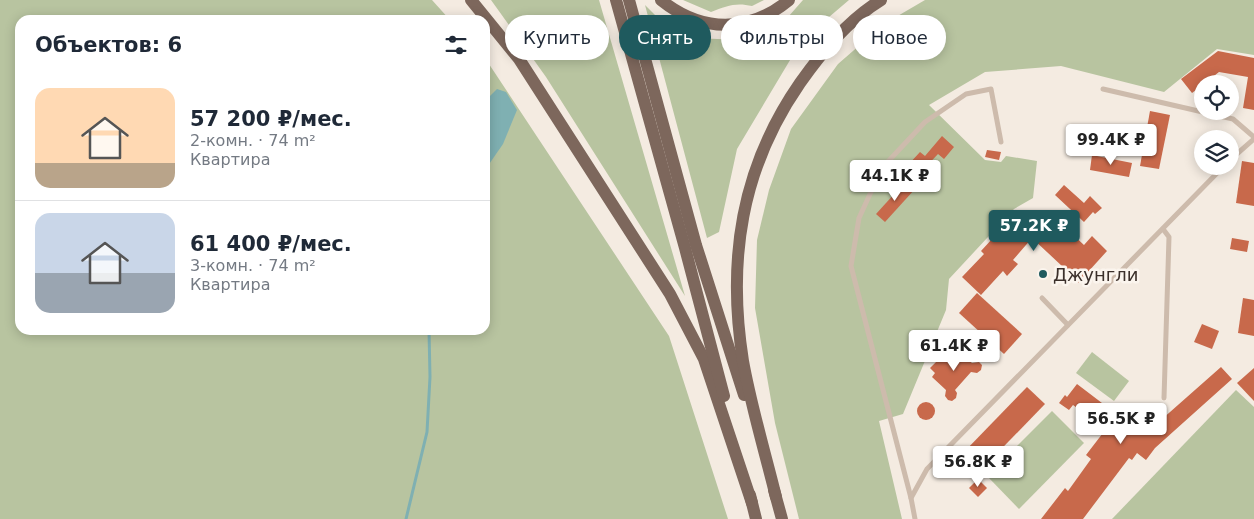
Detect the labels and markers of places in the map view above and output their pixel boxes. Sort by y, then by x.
pin: 99.4K ₽ [1065,124,1157,166]
pin: 44.1K ₽ [849,160,941,202]
pin: 57.2K ₽ [988,210,1080,252]
place label: Джунгли [1053,264,1138,285]
marker: Джунгли [1037,268,1049,280]
pin: 61.4K ₽ [908,330,1000,372]
pin: 56.5K ₽ [1075,402,1167,445]
pin: 56.8K ₽ [932,446,1024,488]

